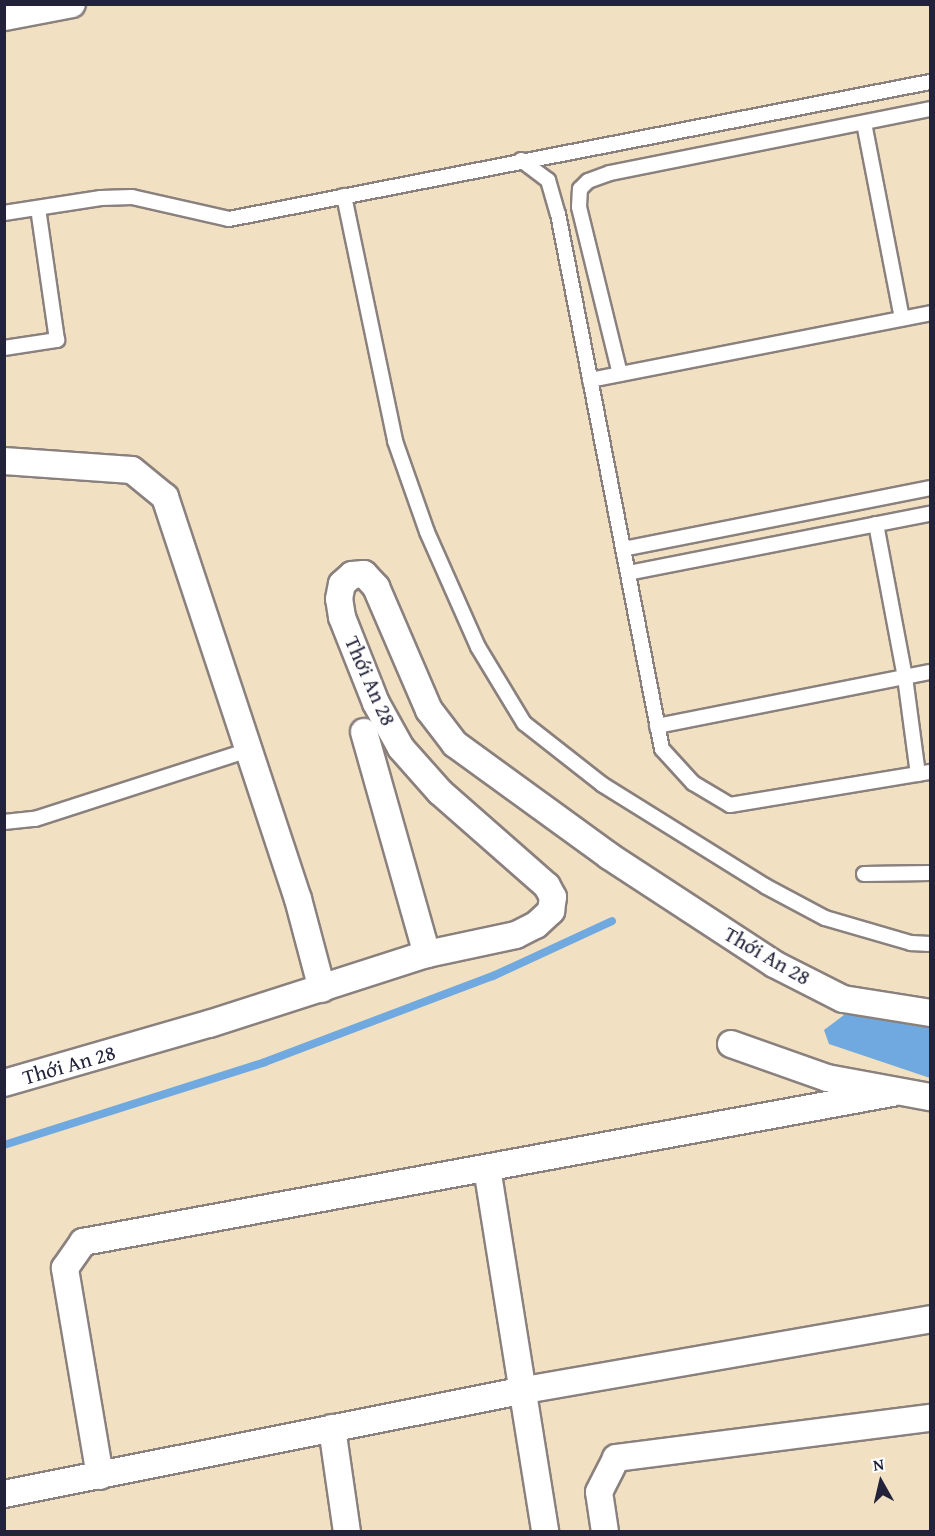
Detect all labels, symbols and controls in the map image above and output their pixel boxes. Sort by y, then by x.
street label: Thới An 28 [339,632,401,730]
street label: Thới An 28 [720,921,814,991]
street label: Thới An 28 [20,1040,118,1090]
north arrow [851,1452,911,1512]
text: N [872,1452,885,1477]

